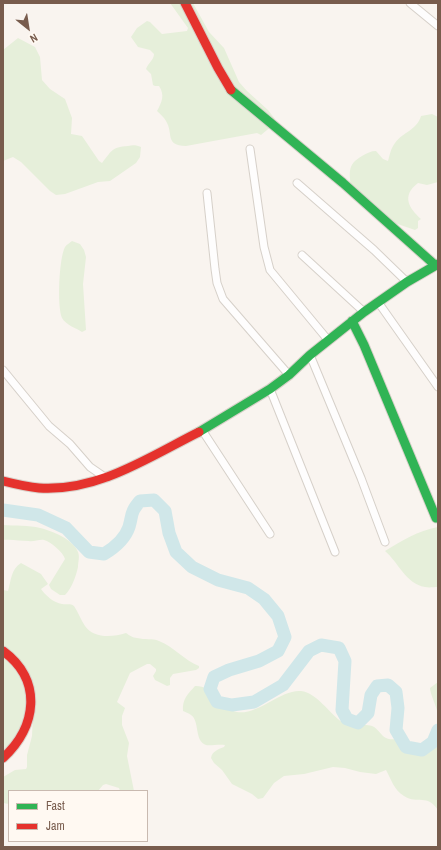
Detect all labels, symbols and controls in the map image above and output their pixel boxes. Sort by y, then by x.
north arrow [8,8,48,48]
text: N [28,31,40,46]
legend [8,790,148,842]
text: Fast [46,798,65,814]
text: Jam [46,818,65,834]

